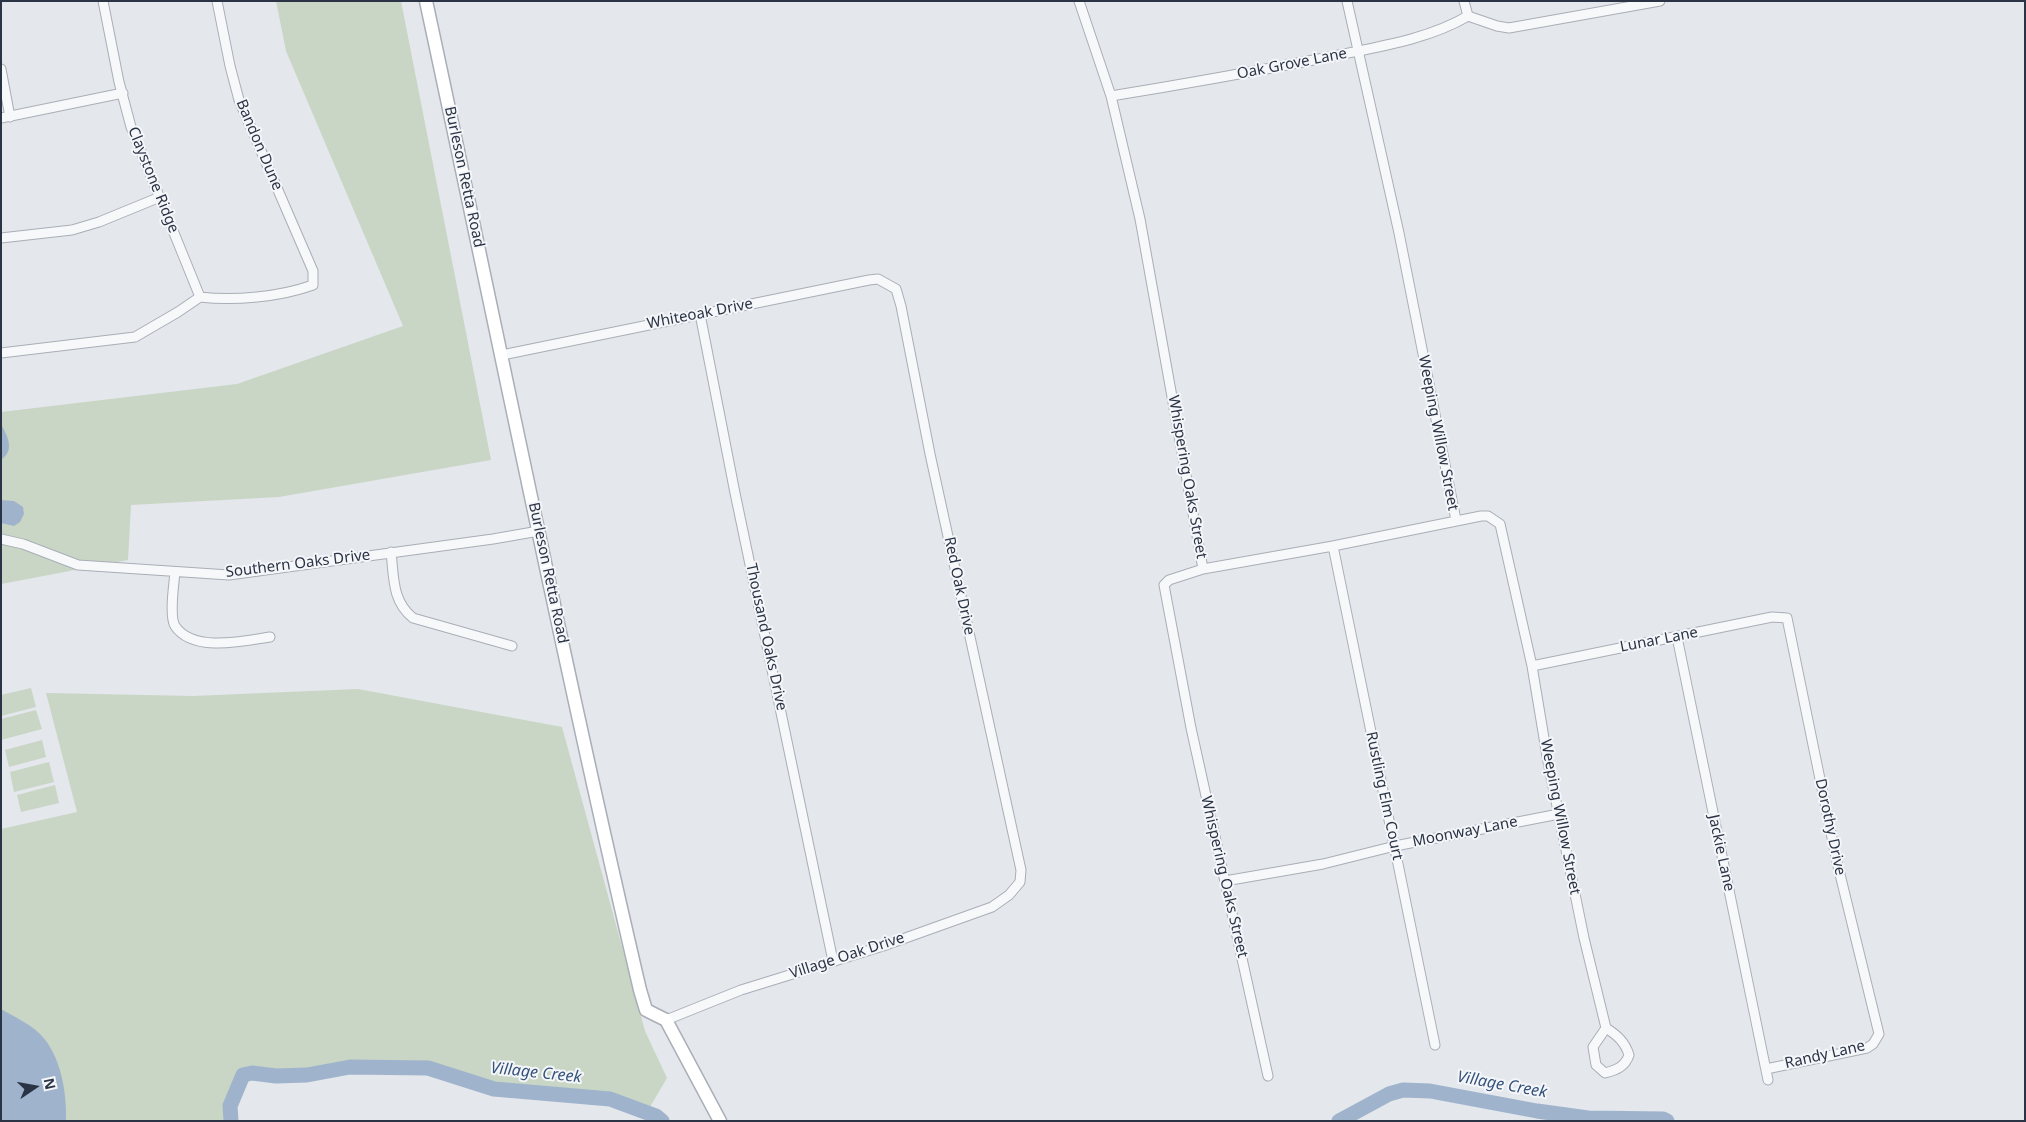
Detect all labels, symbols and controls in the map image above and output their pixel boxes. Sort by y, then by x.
street label: Oak Grove Lane [1236,45,1348,83]
street label: Bandon Dune [232,97,286,193]
street label: Burleson Retta Road [440,105,488,249]
street label: Claystone Ridge [124,124,182,236]
street label: Whiteoak Drive [646,295,754,333]
street label: Weeping Willow Street [1414,354,1462,512]
street label: Whispering Oaks Street [1164,394,1210,560]
street label: Burleson Retta Road [524,501,572,645]
street label: Red Oak Drive [940,535,978,637]
street label: Southern Oaks Drive [225,546,371,582]
street label: Thousand Oaks Drive [742,562,790,712]
street label: Lunar Lane [1619,624,1699,656]
street label: Rustling Elm Court [1362,730,1406,862]
street label: Weeping Willow Street [1536,738,1584,896]
street label: Dorothy Drive [1811,777,1849,877]
street label: Whispering Oaks Street [1197,794,1251,960]
street label: Moonway Lane [1411,813,1519,851]
street label: Jackie Lane [1704,813,1738,893]
street label: Village Oak Drive [787,929,907,983]
street label: Randy Lane [1783,1037,1867,1073]
water label: Village Creek [490,1059,582,1087]
north arrow [10,1062,60,1112]
water label: Village Creek [1456,1068,1548,1102]
text: N [40,1076,61,1091]

